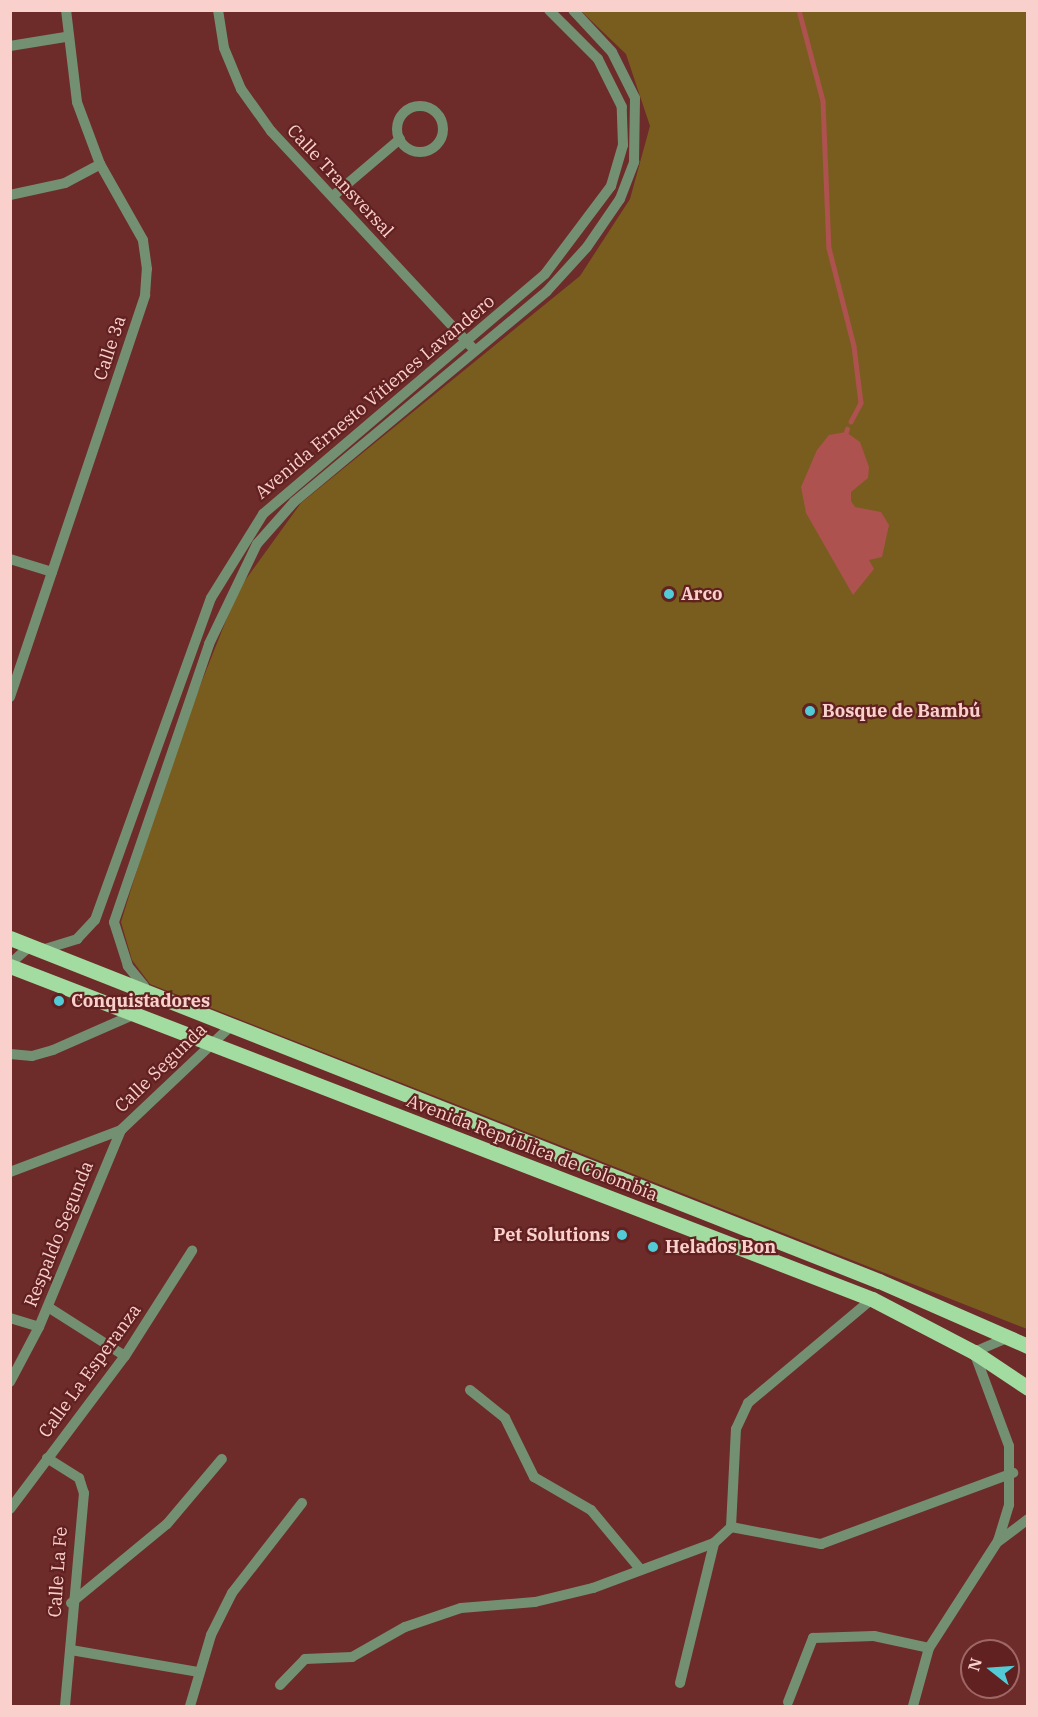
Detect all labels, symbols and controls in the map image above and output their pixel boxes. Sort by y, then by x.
street label: Calle Transversal [282,120,398,242]
street label: Avenida Ernesto Vitienes Lavandero [251,290,499,504]
street label: Calle 3a [89,313,131,383]
place label: Arco [681,583,722,605]
marker: Arco [662,587,676,601]
place label: Bosque de Bambú [822,700,981,722]
marker: Bosque de Bambú [803,704,817,718]
place label: Conquistadores [71,990,210,1012]
marker: Conquistadores [52,994,66,1008]
street label: Calle Segunda [111,1019,211,1117]
street label: Avenida República de Colombia [403,1090,661,1206]
street label: Respaldo Segunda [20,1158,98,1310]
place label: Pet Solutions [493,1224,610,1246]
marker: Pet Solutions [615,1228,629,1242]
place label: Helados Bon [665,1236,776,1258]
marker: Helados Bon [646,1240,660,1254]
street label: Calle La Esperanza [34,1300,146,1442]
street label: Calle La Fe [44,1526,72,1618]
north arrow [960,1639,1020,1699]
text: N [963,1655,986,1673]

